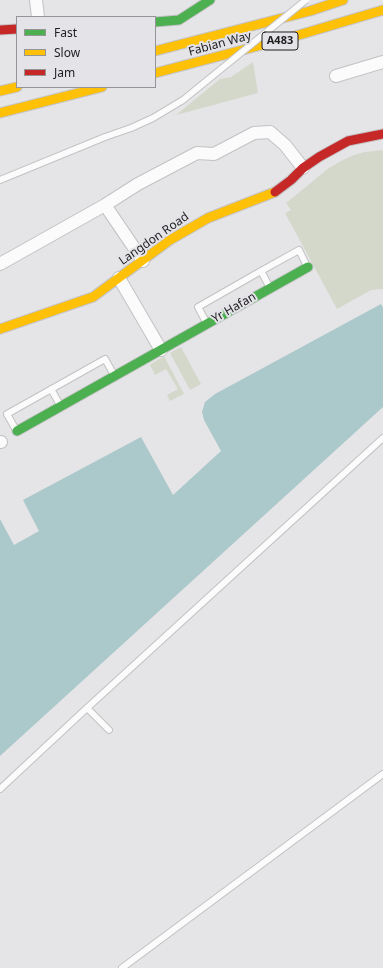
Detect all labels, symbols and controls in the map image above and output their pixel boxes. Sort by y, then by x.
legend [16,16,156,88]
text: Fast [54,24,77,41]
street label: Fabian Way [187,29,253,59]
road number: A483 [262,32,298,50]
text: Slow [54,44,80,61]
text: Jam [54,64,75,81]
street label: Langdon Road [116,210,192,268]
street label: Yr Hafan [209,290,259,326]

